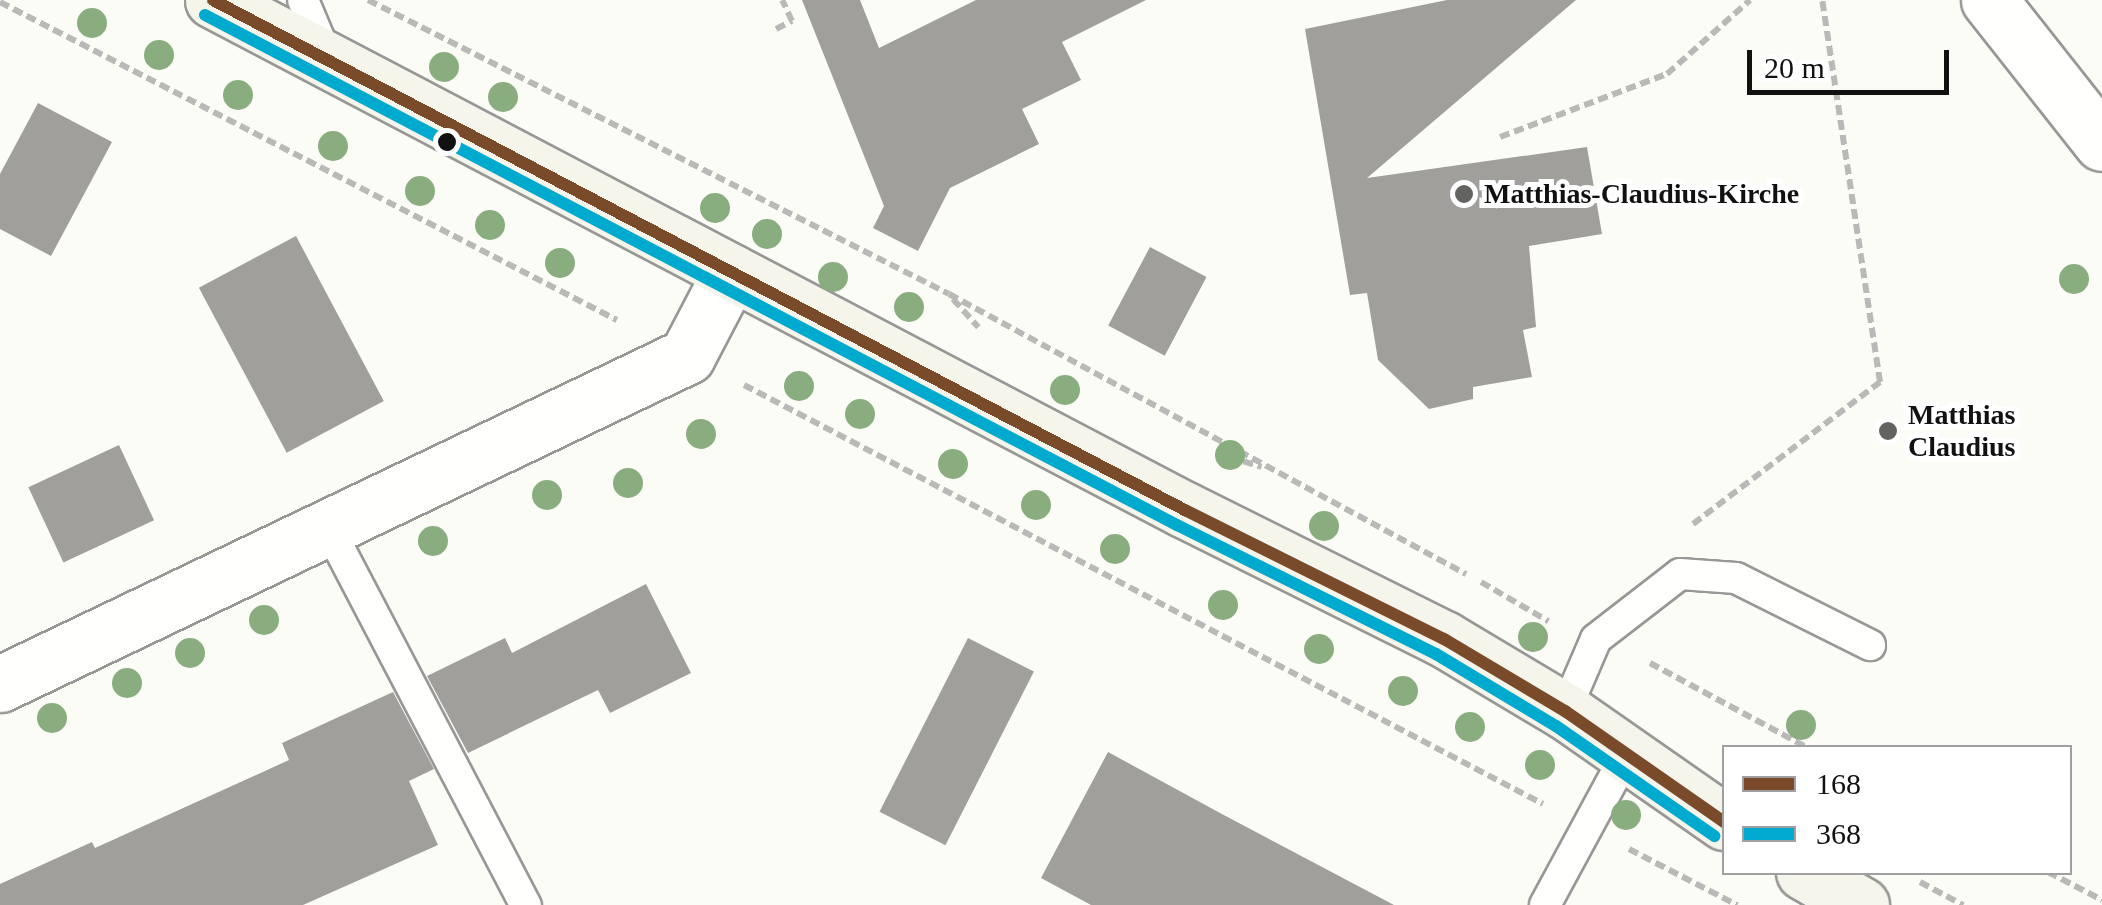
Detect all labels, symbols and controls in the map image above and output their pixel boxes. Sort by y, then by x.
scale bar [1752,30,1954,92]
text: 20 m [1764,51,1825,84]
unlabelled marker [437,132,457,152]
place label: Matthias-Claudius-Kirche [1484,177,1799,211]
marker: Matthias-Claudius-Kirche [1453,183,1475,205]
place label: Matthias Claudius [1908,398,2015,464]
marker: Matthias Claudius [1877,420,1899,442]
legend [1722,745,2072,875]
text: 168 [1816,767,1861,800]
text: 368 [1816,817,1861,850]

